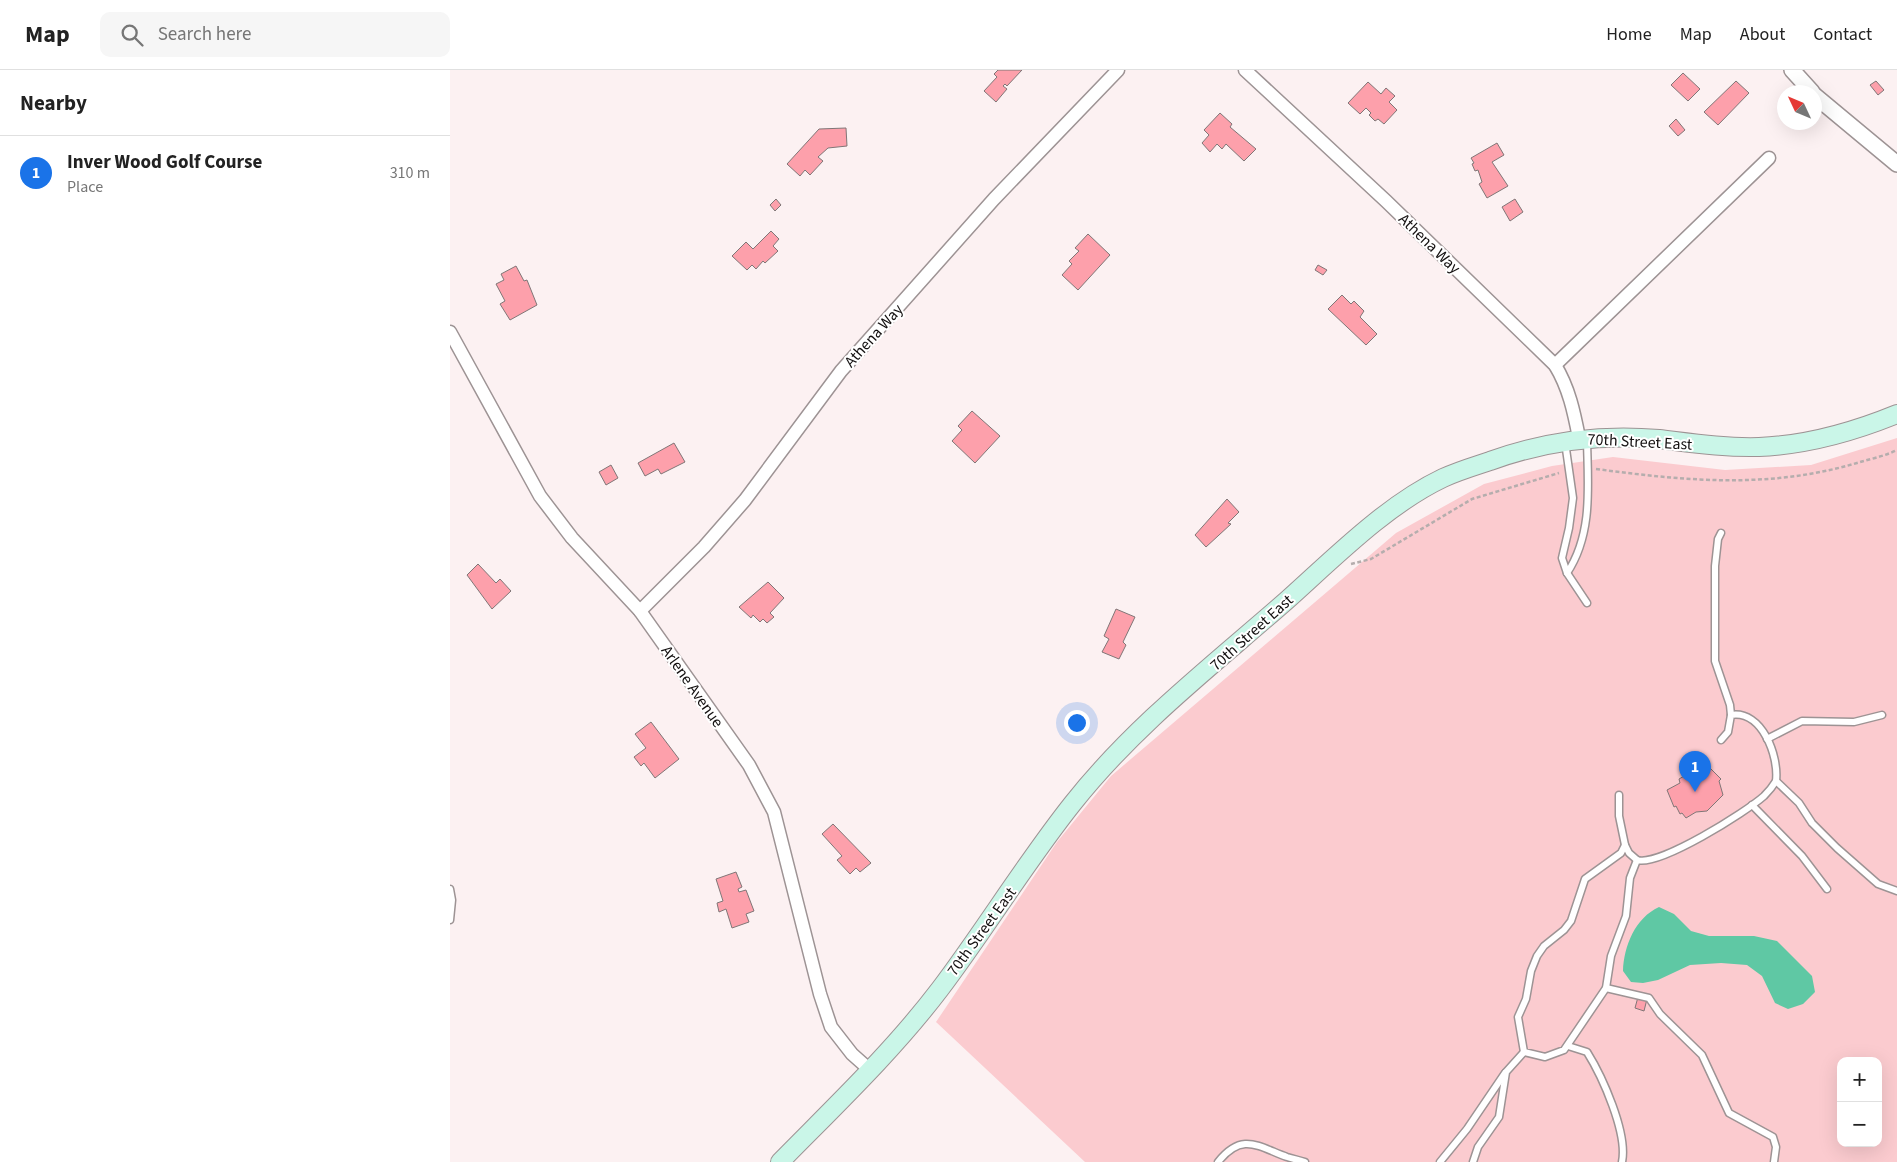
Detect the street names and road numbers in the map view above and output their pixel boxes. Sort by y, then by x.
street label: Athena Way [1393,209,1466,279]
street label: Athena Way [839,299,908,372]
street label: 70th Street East [1587,428,1693,456]
street label: 70th Street East [1205,589,1298,676]
street label: Arlene Avenue [656,641,729,732]
street label: 70th Street East [942,882,1022,980]

